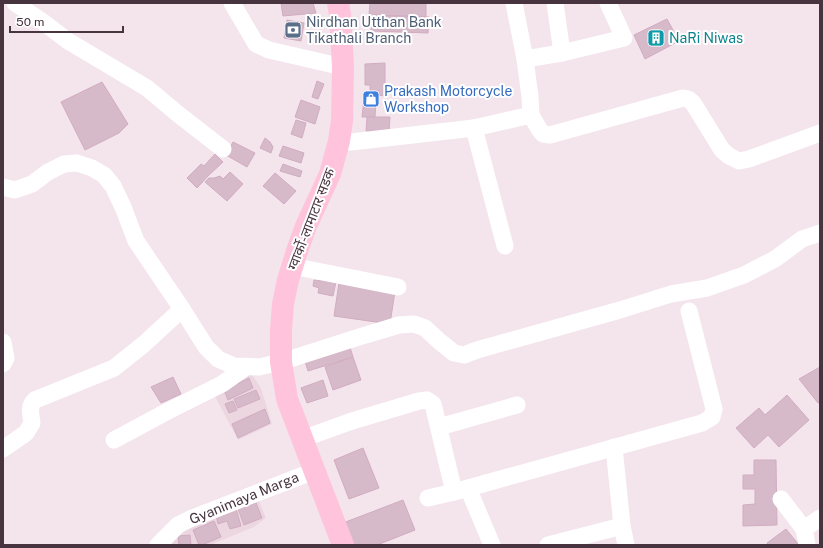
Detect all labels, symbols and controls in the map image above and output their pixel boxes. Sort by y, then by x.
scale bar [10,8,123,34]
place label: Nirdhan Utthan Bank Tikathali Branch [306,14,442,46]
text: 50 m [16,15,44,29]
bank icon: Nirdhan Utthan Bank Tikathali Branch [283,20,303,40]
building icon: NaRi Niwas [646,28,666,48]
place label: NaRi Niwas [669,30,743,46]
place label: Prakash Motorcycle Workshop [384,83,512,115]
shop icon: Prakash Motorcycle Workshop [361,89,381,109]
street label: ग्वार्को-लामाटार सडक [284,166,338,272]
street label: Gyanimaya Marga [187,469,301,527]

